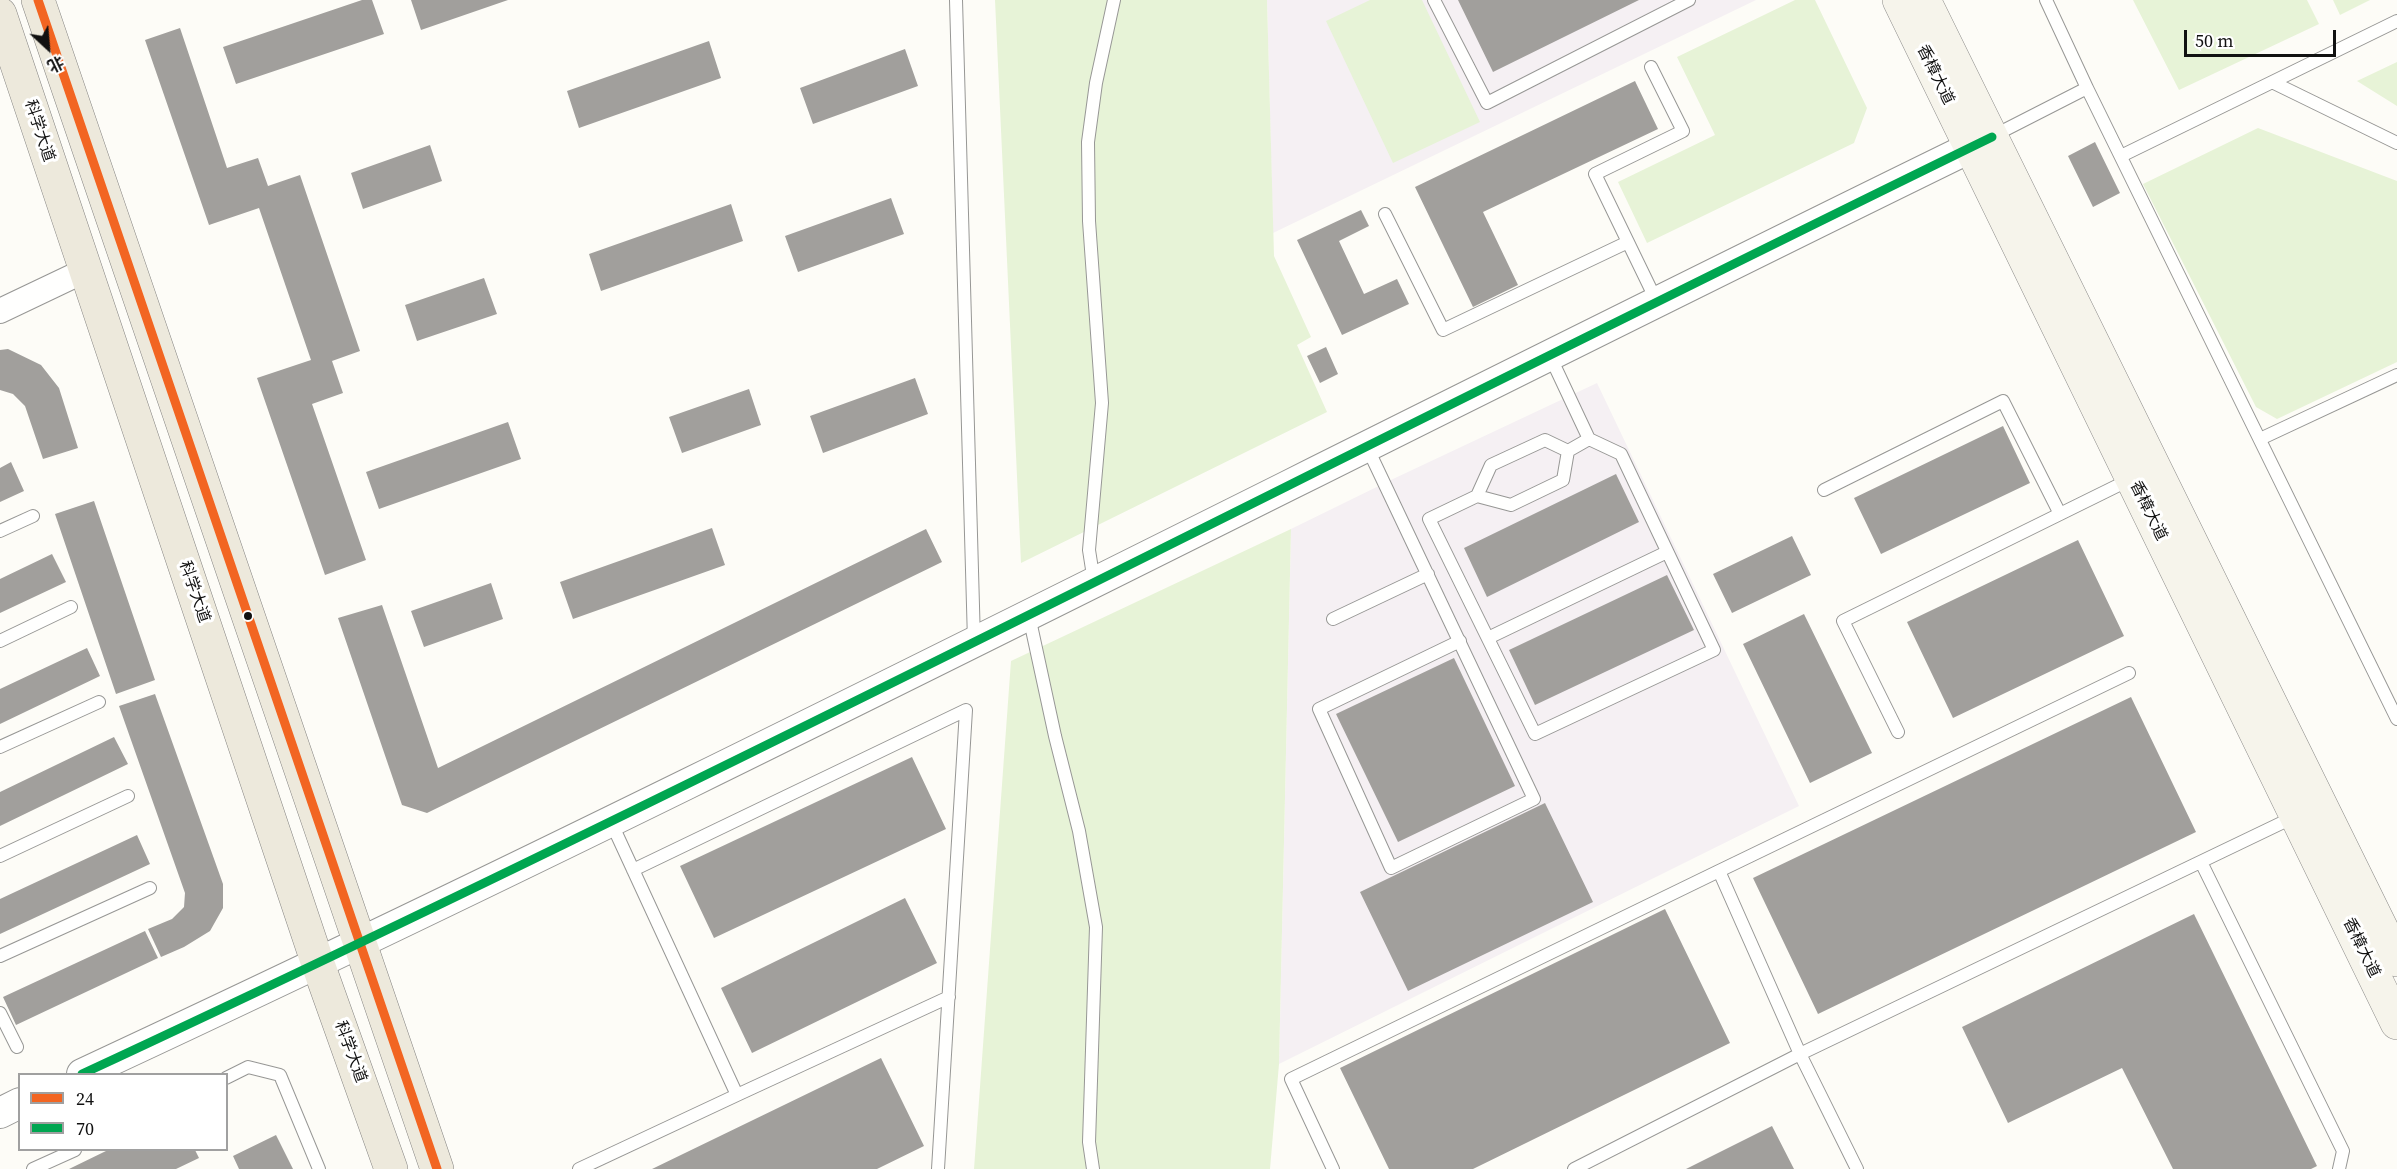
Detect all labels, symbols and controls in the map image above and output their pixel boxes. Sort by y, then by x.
north arrow [18,18,78,78]
scale bar [2187,18,2338,56]
text: 50 m [2195,28,2233,53]
street label: 香樟大道 [1912,42,1958,108]
text: 北 [44,51,68,78]
street label: 科学大道 [20,98,58,164]
street label: 香樟大道 [2125,478,2171,544]
street label: 科学大道 [175,559,213,625]
unlabelled marker [242,610,254,622]
street label: 香樟大道 [2338,915,2384,981]
street label: 科学大道 [330,1019,370,1085]
legend [18,1073,228,1151]
text: 24 [76,1086,94,1111]
text: 70 [76,1116,94,1141]

